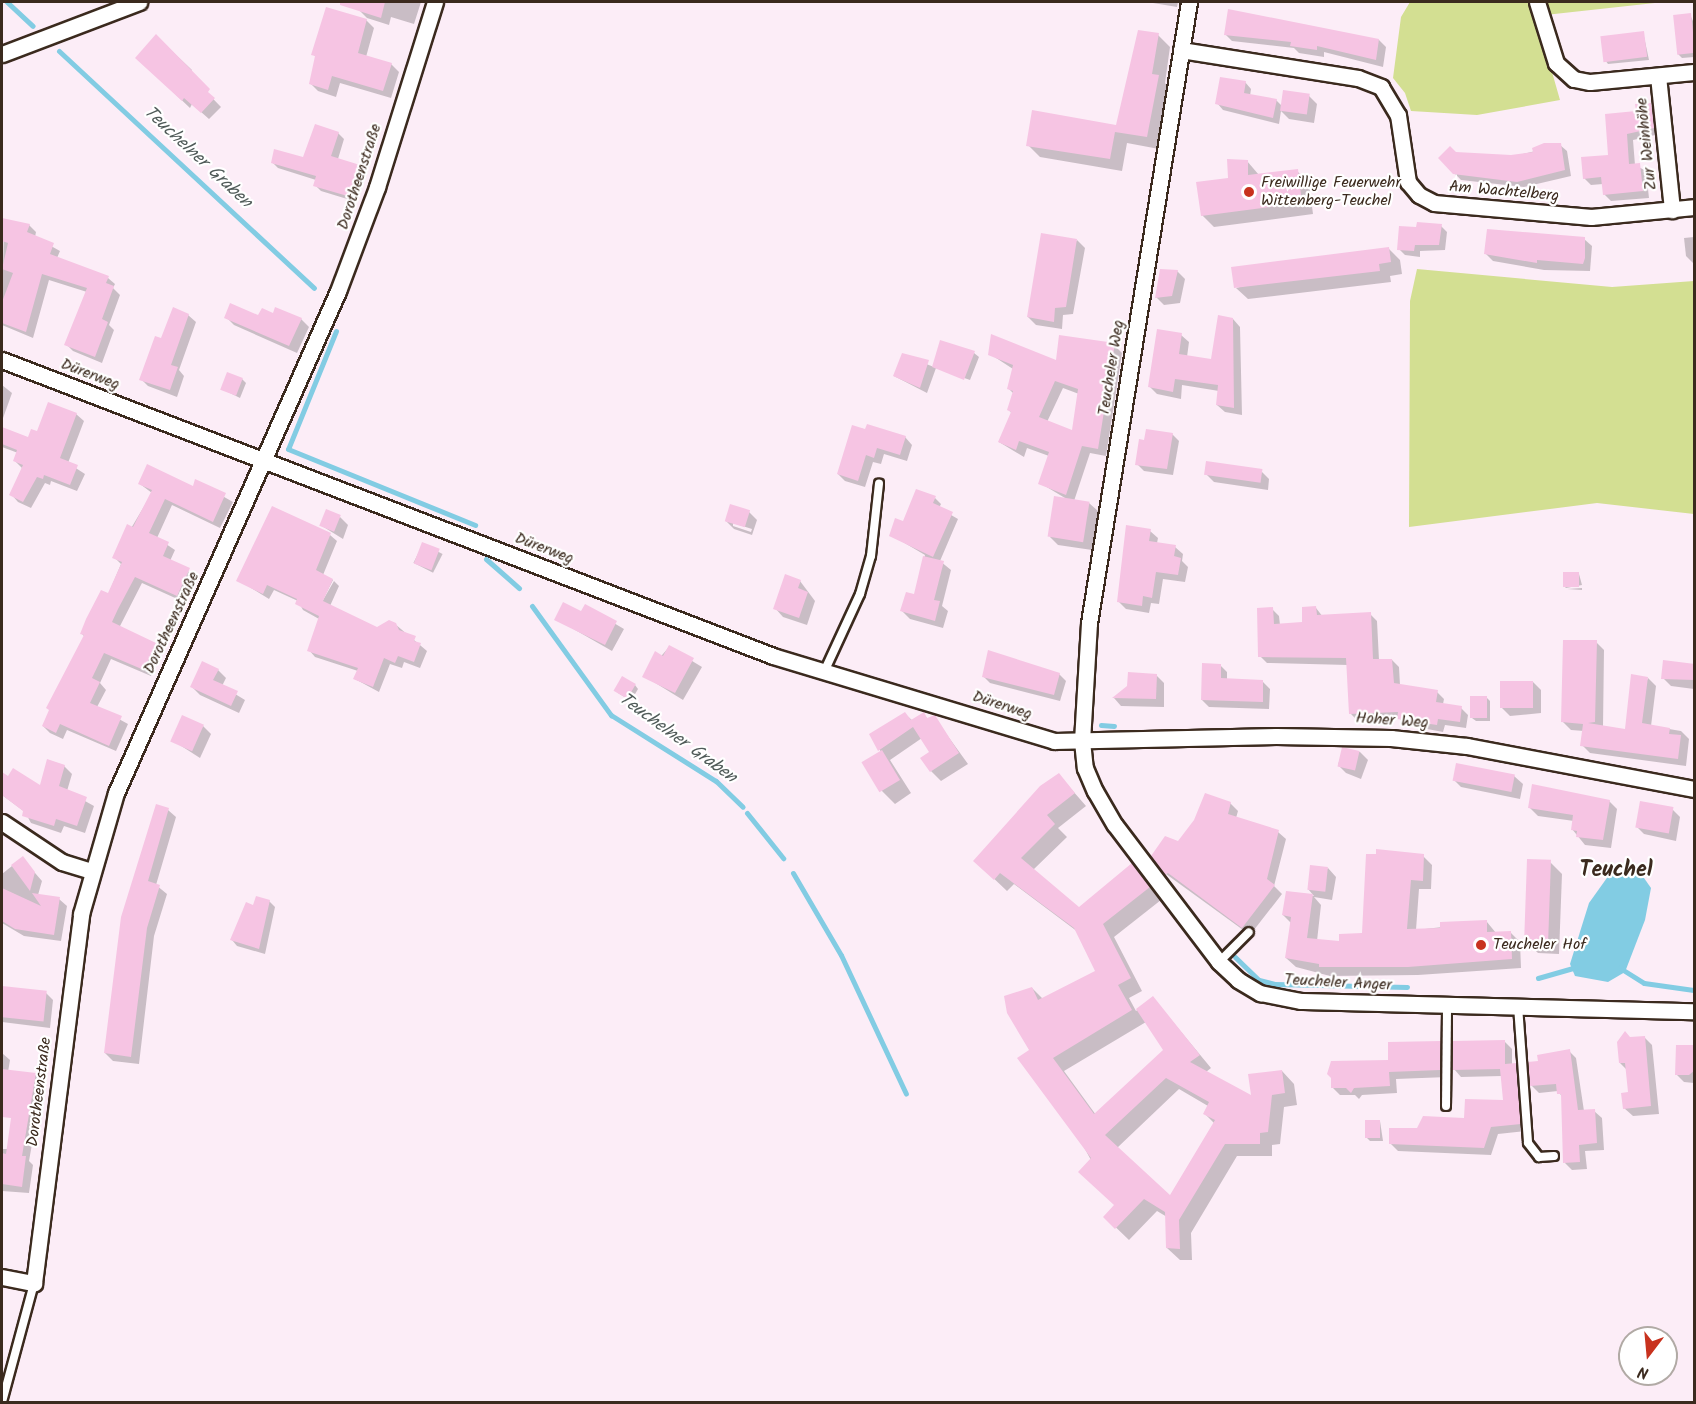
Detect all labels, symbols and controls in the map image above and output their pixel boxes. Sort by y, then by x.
street label: Zur Weinhöhe [1633,97,1661,191]
water label: Teuchelner Graben [138,102,256,214]
street label: Dorotheenstraße [334,122,386,232]
place label: Freiwillige Feuerwehr Wittenberg-Teuchel [1261,173,1401,211]
street label: Am Wachtelberg [1448,178,1560,206]
marker: Freiwillige Feuerwehr Wittenberg-Teuchel [1242,185,1256,199]
street label: Teucheler Weg [1095,319,1129,417]
street label: Dürerweg [58,355,122,395]
street label: Dürerweg [512,529,576,569]
street label: Dorotheenstraße [140,569,204,677]
street label: Dürerweg [970,687,1034,725]
water label: Teuchelner Graben [614,689,740,789]
street label: Hoher Weg [1355,709,1429,733]
district label: Teuchel [1579,858,1653,884]
place label: Teucheler Hof [1493,935,1586,955]
marker: Teucheler Hof [1474,938,1488,952]
street label: Teucheler Anger [1284,971,1392,995]
street label: Dorotheenstraße [24,1036,56,1148]
north arrow [1618,1326,1678,1386]
text: N [1635,1358,1652,1385]

